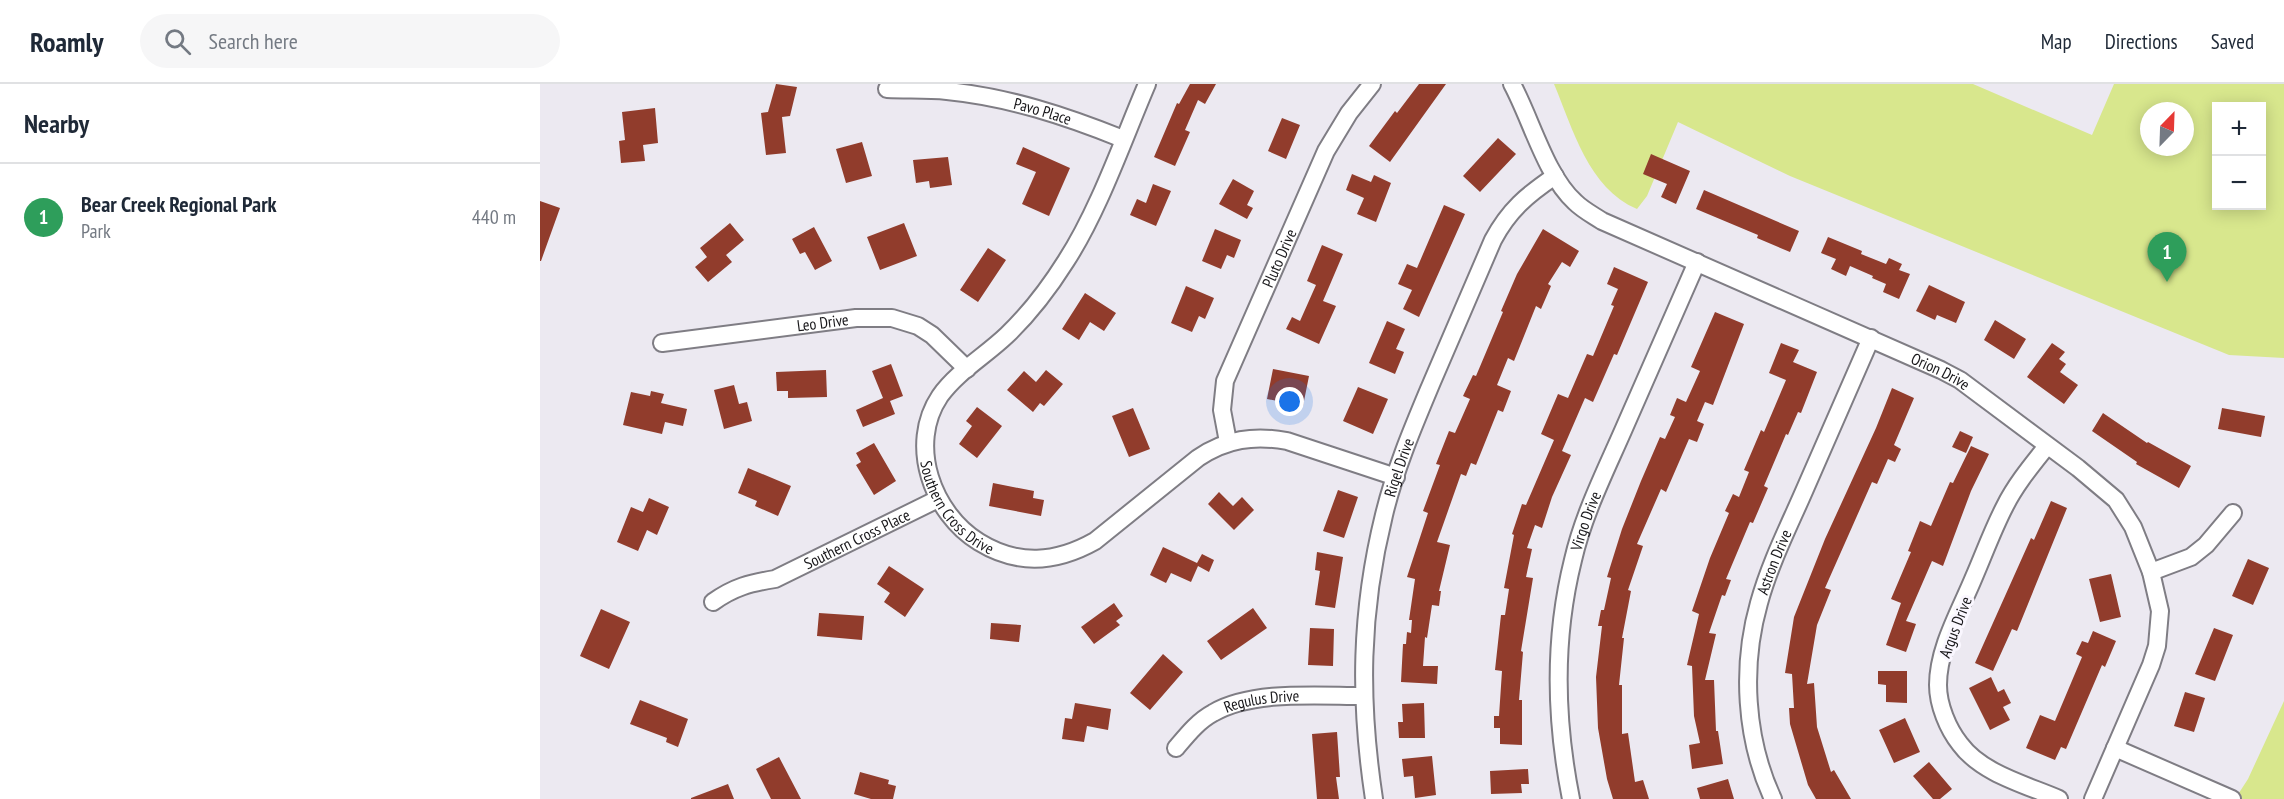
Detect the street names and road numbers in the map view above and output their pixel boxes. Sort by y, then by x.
street label: Pavo Place [1012,93,1074,129]
street label: Pluto Drive [1257,226,1301,290]
street label: Leo Drive [796,309,850,336]
street label: Orion Drive [1908,348,1974,394]
street label: Rigel Drive [1379,435,1418,499]
street label: Southern Cross Drive [916,459,997,558]
street label: Virgo Drive [1566,488,1605,554]
street label: Southern Cross Place [800,504,913,573]
street label: Astron Drive [1752,526,1796,597]
street label: Argus Drive [1934,594,1976,660]
street label: Regulus Drive [1221,685,1299,717]

